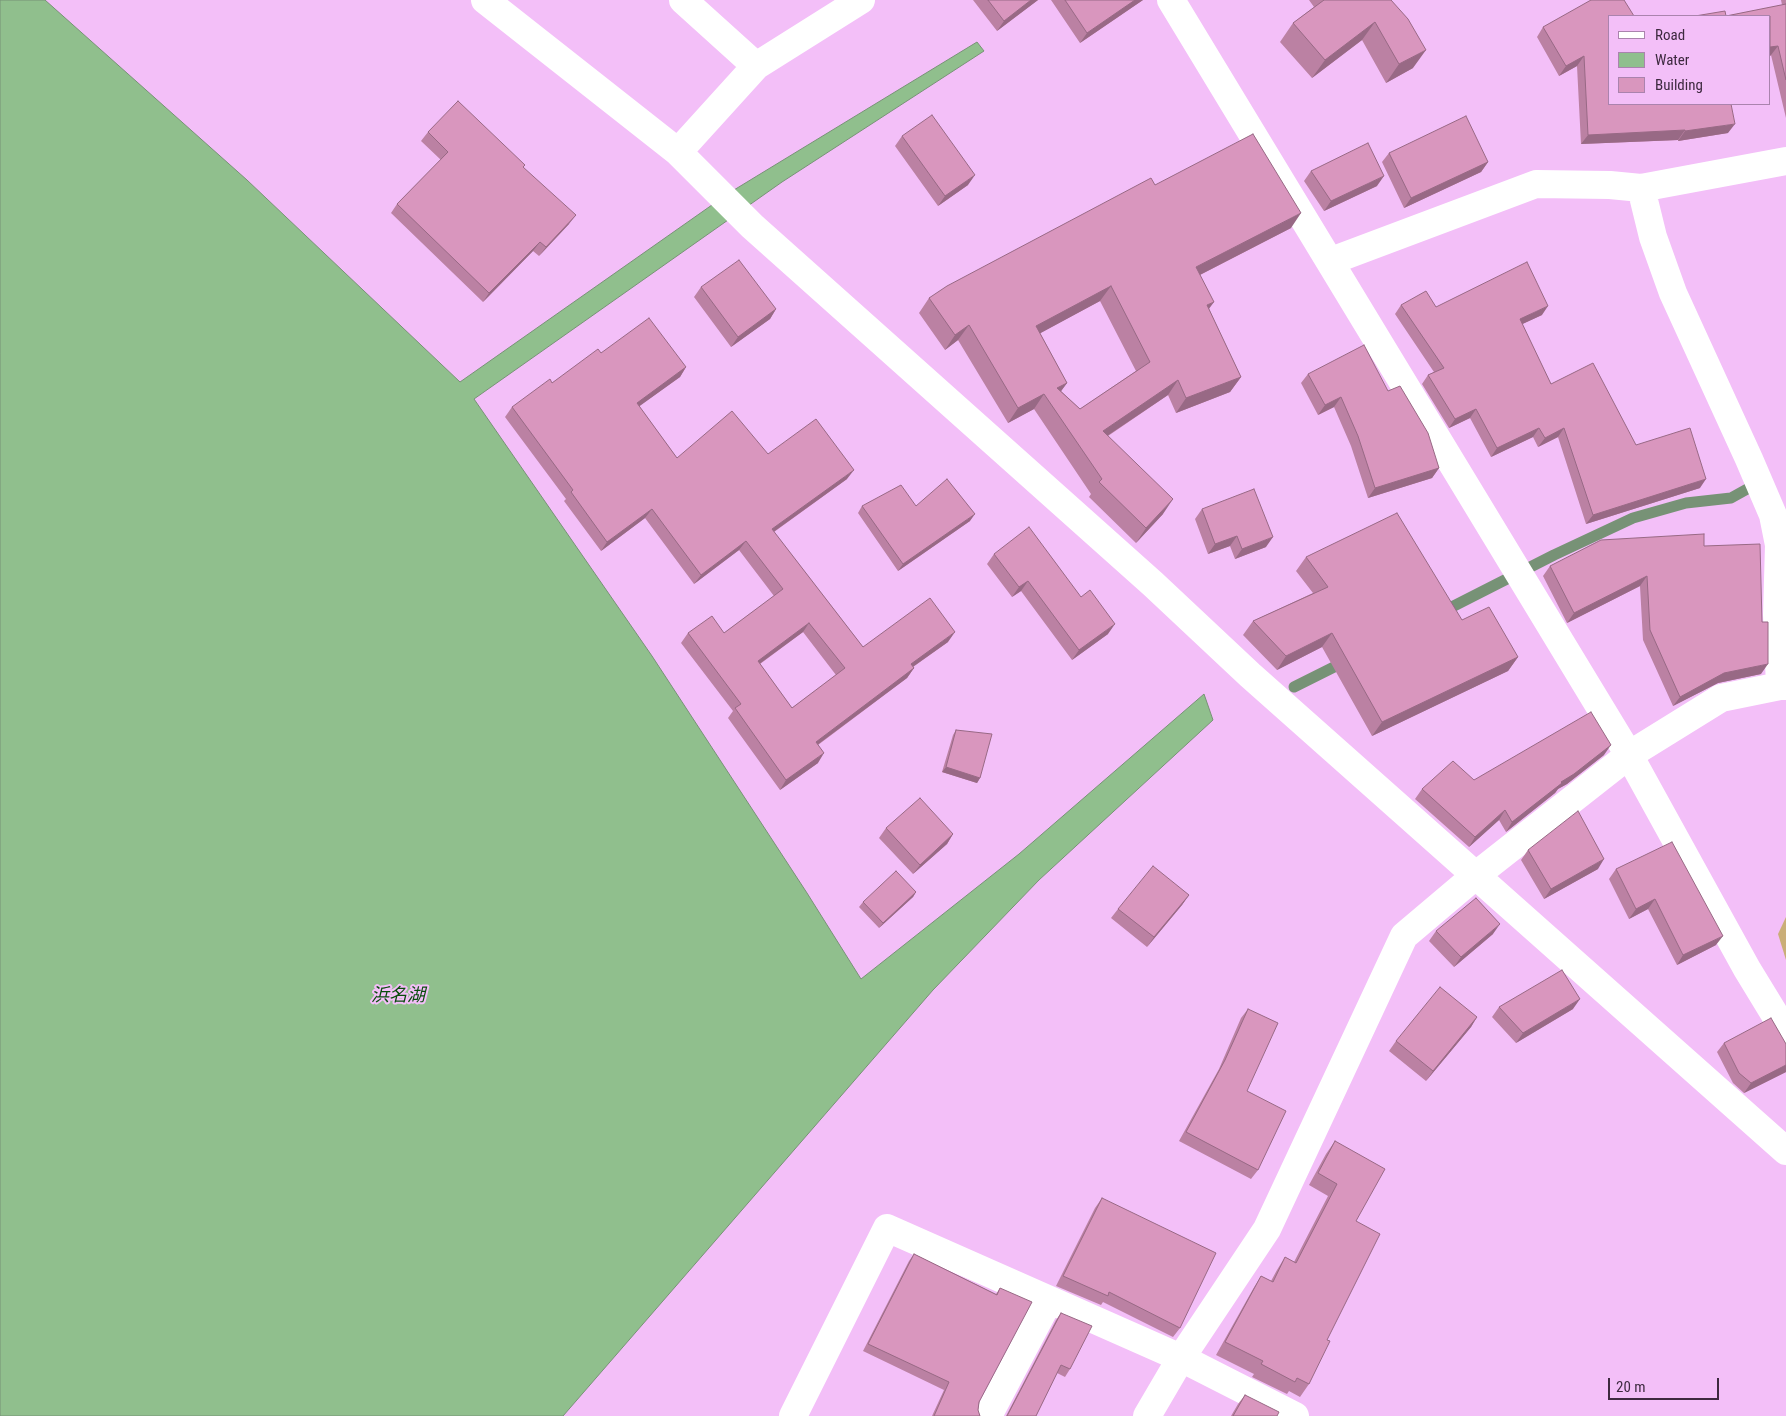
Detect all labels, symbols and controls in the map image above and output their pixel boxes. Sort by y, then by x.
legend [1608,15,1771,105]
text: Road [1655,26,1685,44]
text: Water [1655,51,1689,69]
text: Building [1655,76,1703,94]
water label: 浜名湖 [371,985,425,1007]
scale bar [1611,1368,1722,1400]
text: 20 m [1616,1378,1646,1396]

